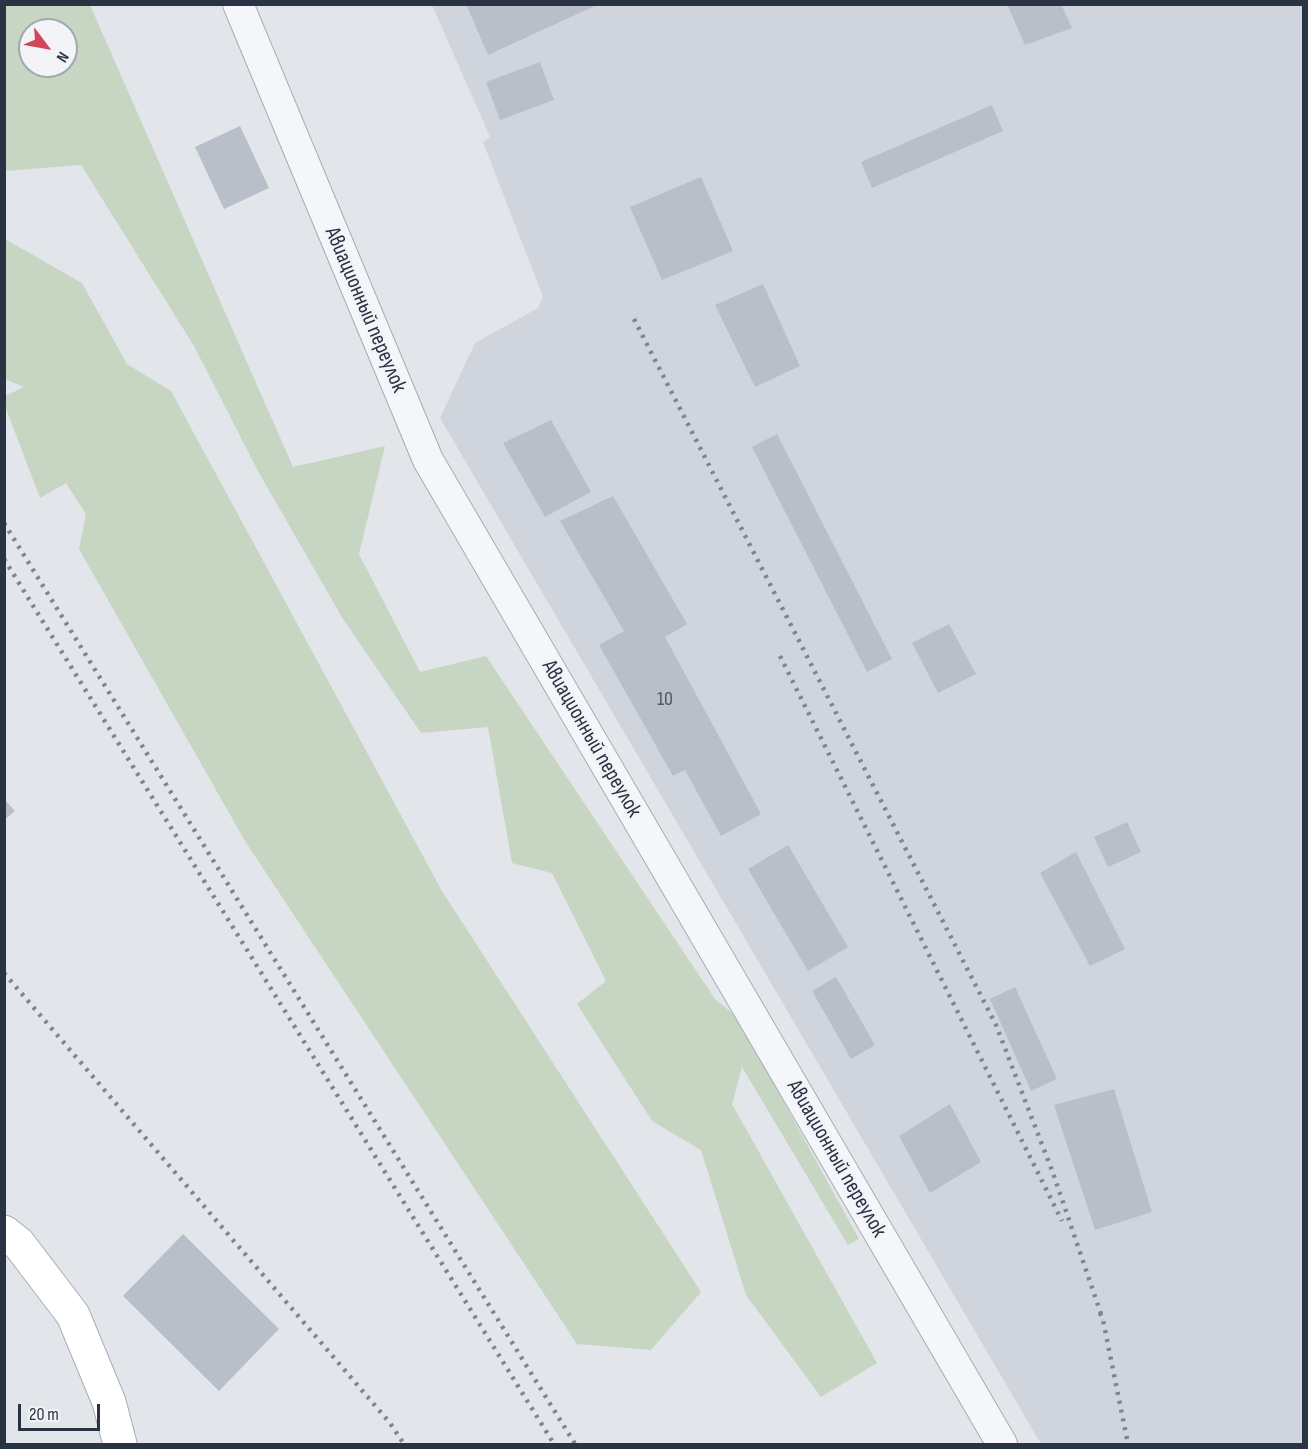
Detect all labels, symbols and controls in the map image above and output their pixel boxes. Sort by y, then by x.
north arrow [18,18,78,78]
text: N [52,48,72,65]
street label: Авиационный переулок [318,223,412,397]
street label: Авиационный переулок [535,656,647,822]
house number: 10 [657,688,673,712]
street label: Авиационный переулок [780,1076,892,1242]
scale bar [21,1392,104,1430]
text: 20 m [29,1404,59,1425]

